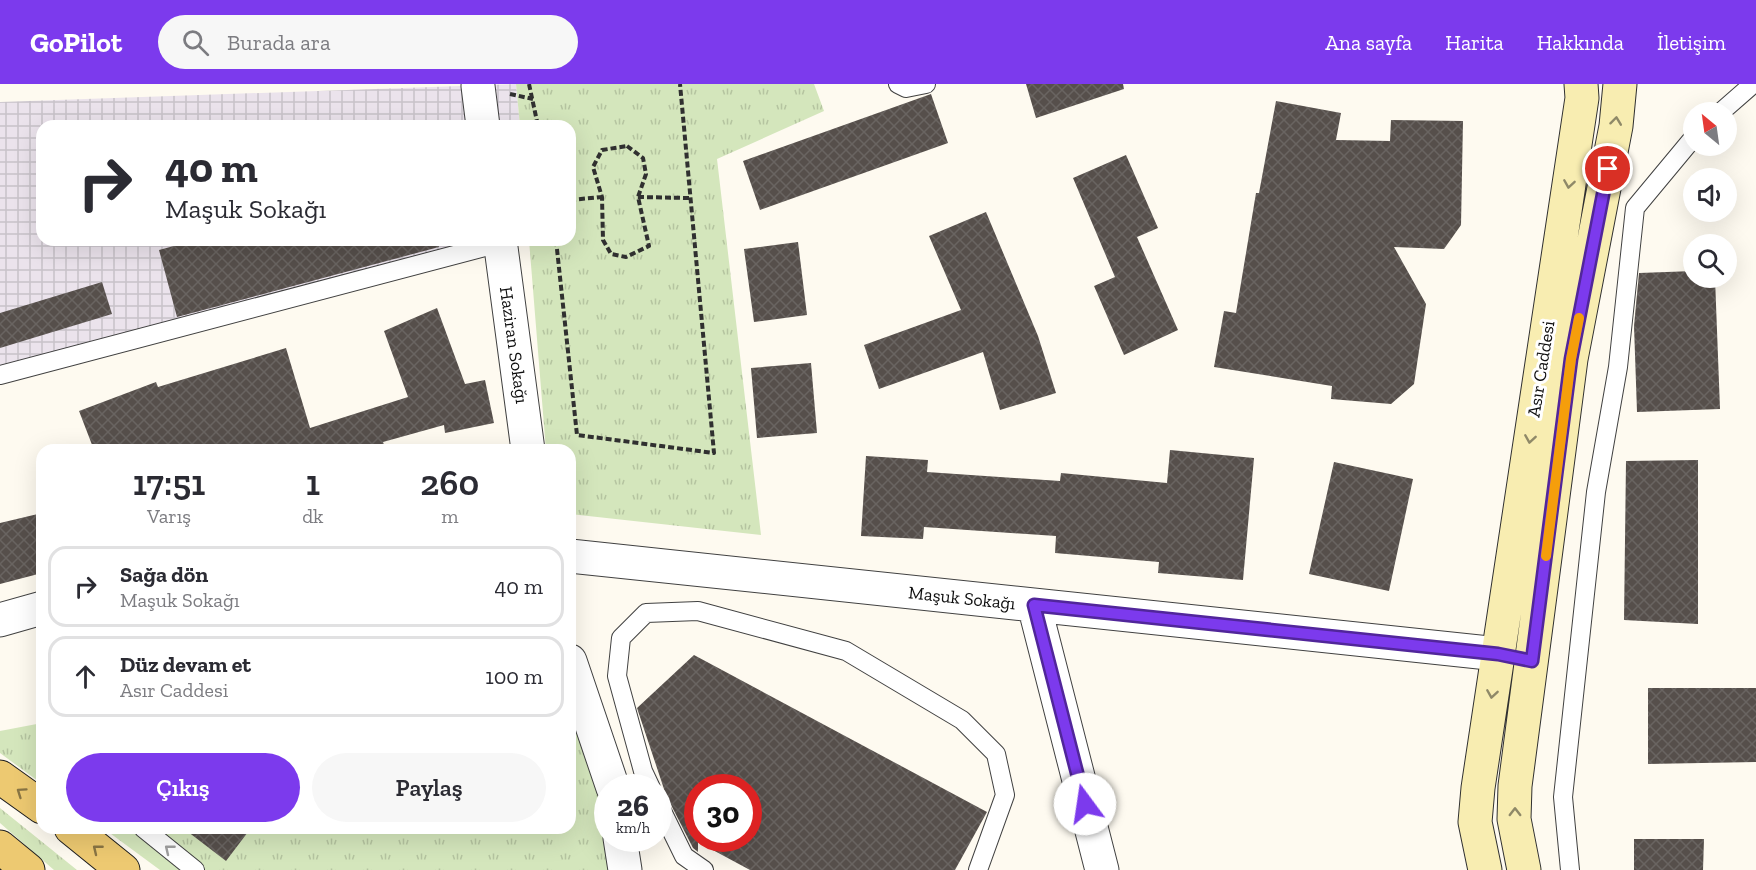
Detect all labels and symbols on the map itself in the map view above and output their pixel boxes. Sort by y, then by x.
north arrow [1683,102,1737,156]
one-way arrow [1609,117,1622,126]
pin [1582,143,1633,194]
one-way arrow [1563,179,1575,188]
street label: Haziran Sokağı [495,285,533,405]
street label: Asır Caddesi [1523,319,1559,419]
one-way arrow [1525,434,1537,443]
street label: Maşuk Sokağı [907,581,1017,615]
one-way arrow [1487,689,1499,698]
position arrow [1053,772,1117,836]
speed limit sign: 30 [684,774,762,852]
one-way arrow [17,788,28,799]
one-way arrow [1509,808,1521,817]
one-way arrow [93,845,104,856]
one-way arrow [165,845,176,856]

